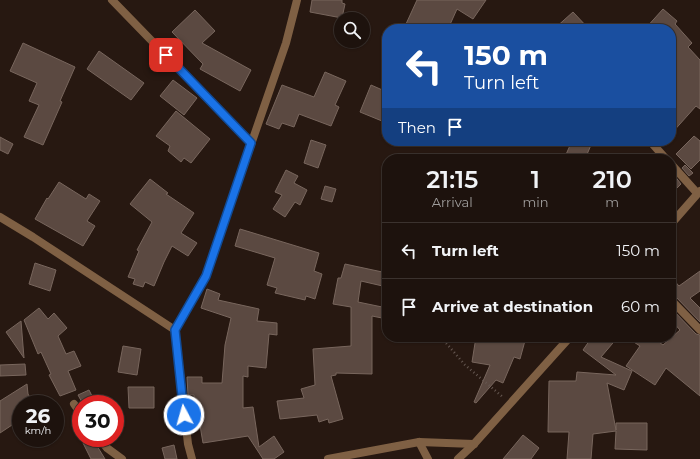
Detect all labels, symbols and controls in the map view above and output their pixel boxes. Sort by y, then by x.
map controls [334,12,370,48]
button: search [334,12,370,48]
pin [149,38,183,72]
text: 150 m [464,38,548,72]
icon: left [398,40,450,92]
icon: arrive [155,44,177,66]
text: Turn left [464,72,539,94]
icon: arrive [444,116,466,138]
text: Then [398,118,436,137]
text: 21:15 [426,165,478,194]
text: 1 [531,165,540,194]
text: 210 [593,165,632,194]
text: Arrival [432,194,473,210]
text: min [522,194,548,210]
text: m [605,194,619,210]
icon: left [398,240,420,262]
text: Turn left [432,241,499,260]
text: 150 m [616,241,660,260]
icon: arrive [398,296,420,318]
text: Arrive at destination [432,297,593,316]
text: 60 m [621,297,660,316]
position arrow [163,394,205,436]
speed limit sign: 30 [72,395,124,447]
text: 26 [26,404,50,428]
text: km/h [25,424,51,437]

